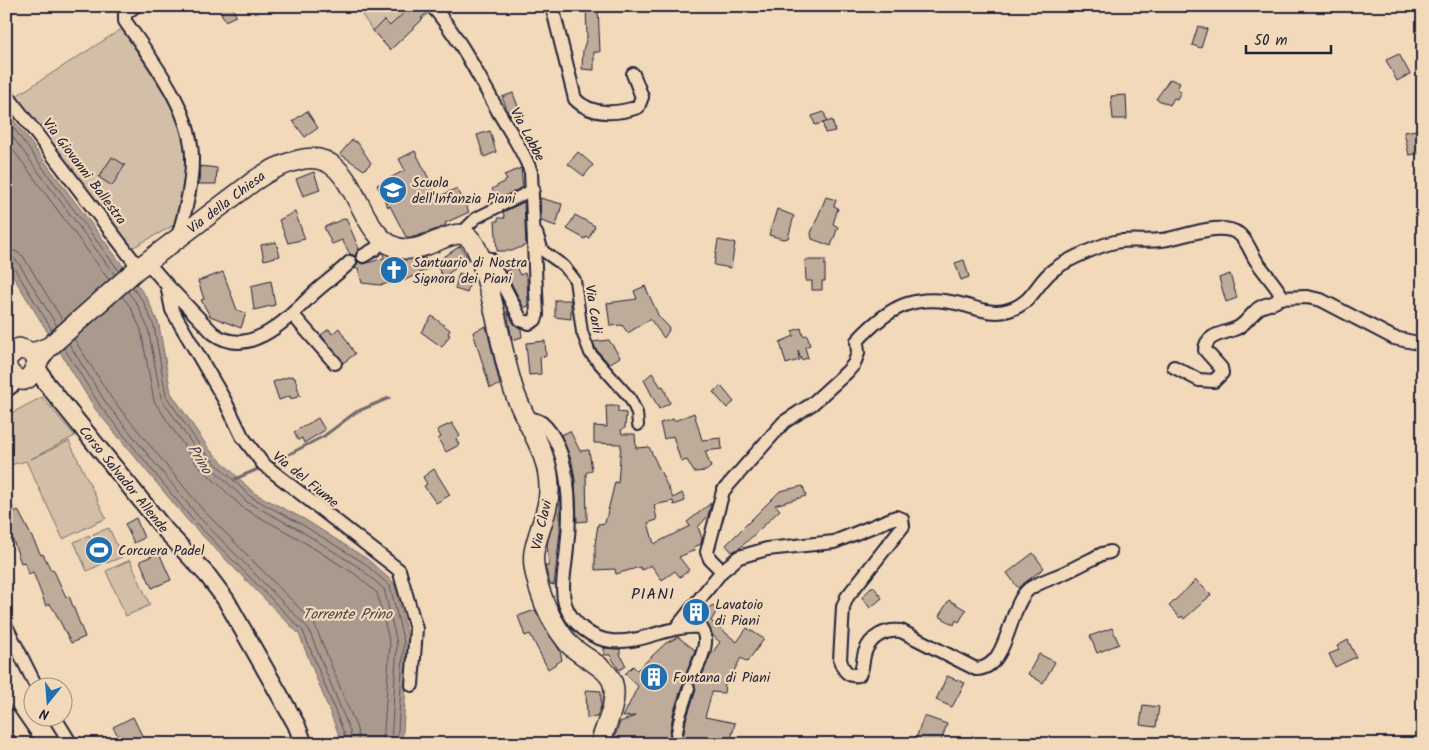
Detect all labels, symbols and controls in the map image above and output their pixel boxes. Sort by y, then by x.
scale bar [1246,22,1332,54]
text: 50 m [1254,29,1288,53]
street label: Via Labbe [504,104,551,166]
street label: Via Giovanni Ballestra [37,114,132,230]
street label: Via della Chiesa [183,166,270,240]
place label: Scuola dell'Infanzia Piani [412,172,516,210]
school or university icon: Scuola dell'Infanzia Piani [378,175,408,205]
place label: Santuario di Nostra Signora dei Piani [413,252,527,290]
church icon: Santuario di Nostra Signora dei Piani [379,255,409,285]
street label: Via Carli [578,283,608,336]
street label: Corso Salvador Allende [73,421,174,539]
water label: Prino [181,440,218,480]
street label: Via del Fiume [267,446,344,514]
street label: Via Clavi [526,497,559,552]
sports icon: Corcuera Padel [84,535,114,565]
place label: Corcuera Padel [118,540,205,562]
district label: PIANI [631,582,675,607]
place label: Lavatoio di Piani [715,594,763,632]
building icon: Lavatoio di Piani [681,597,711,627]
water label: Torrente Prino [302,603,393,627]
building icon: Fontana di Piani [639,662,669,692]
place label: Fontana di Piani [673,667,771,689]
north arrow [22,678,72,728]
text: N [37,702,52,725]

